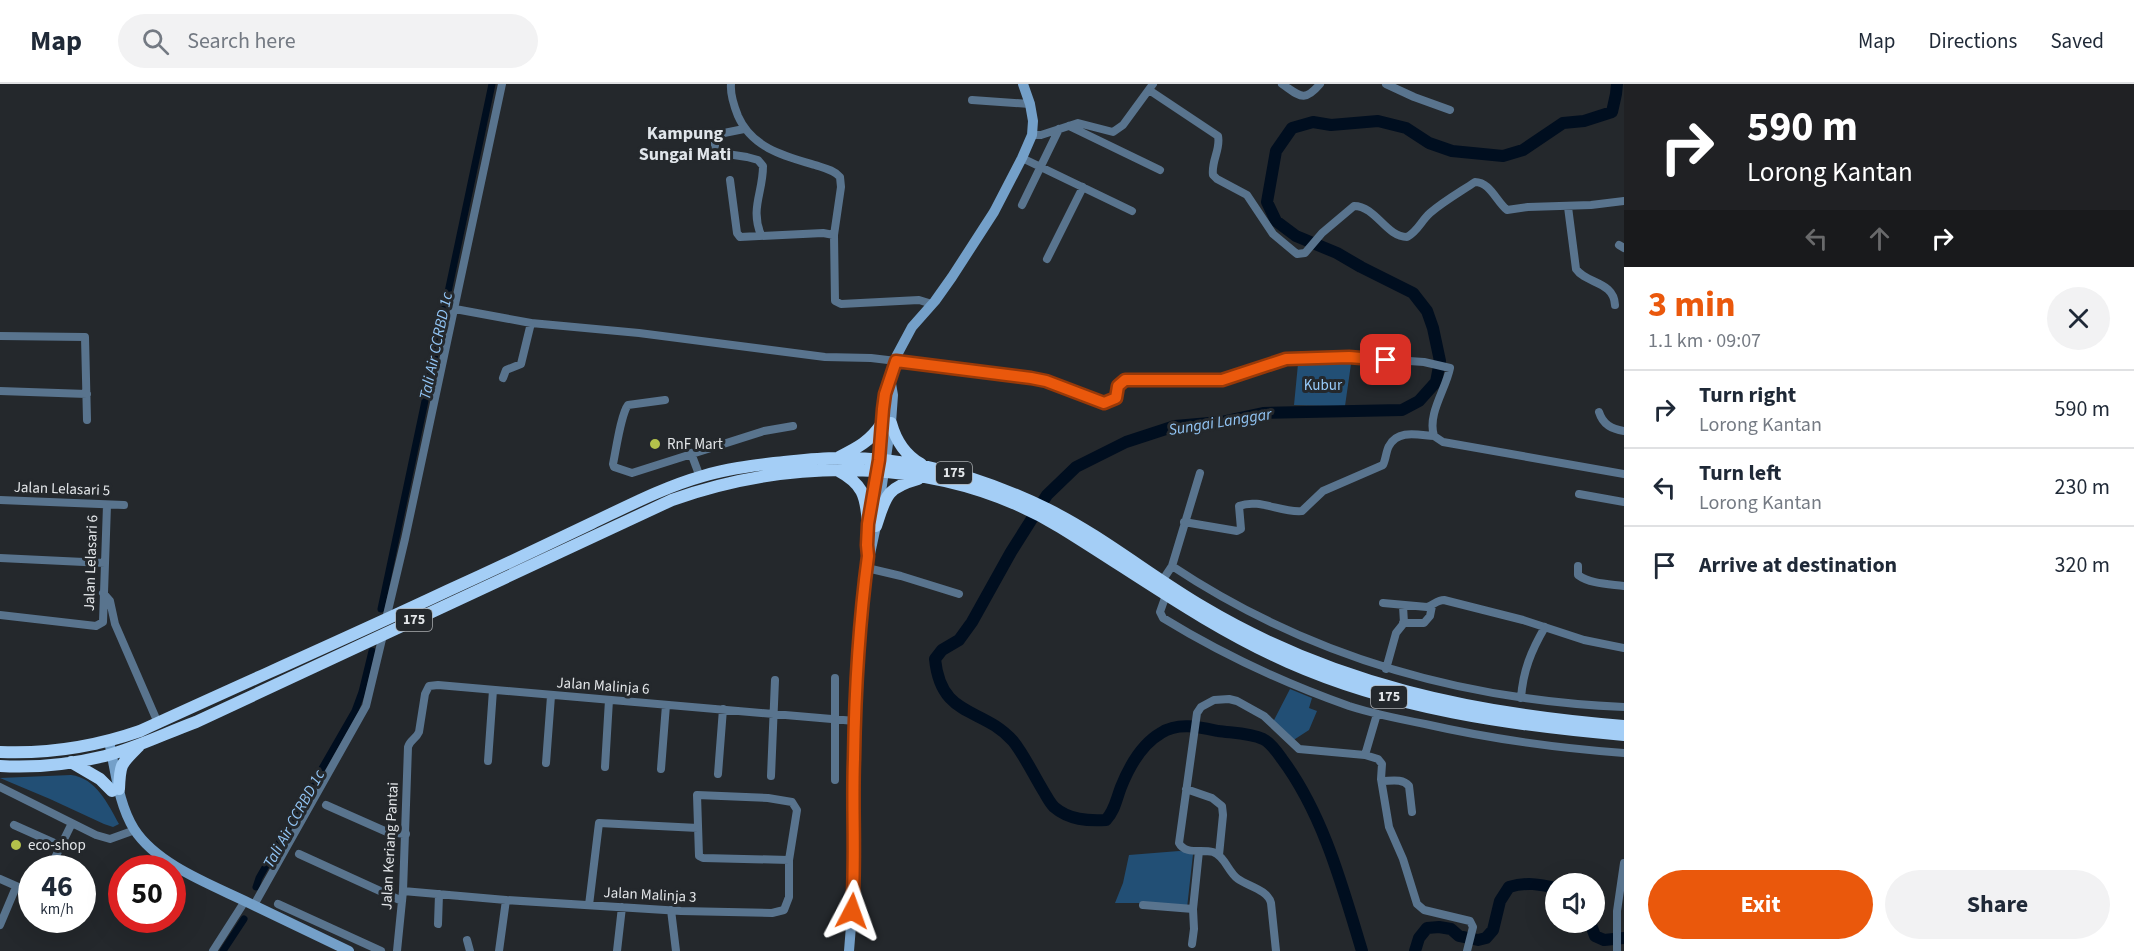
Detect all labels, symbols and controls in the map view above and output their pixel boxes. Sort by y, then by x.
search box [118,14,538,68]
text: Map [30,21,82,61]
icon: search [139,25,172,58]
text: Search here [187,25,296,57]
text: Map [1858,26,1896,56]
text: Directions [1929,26,2017,56]
text: Saved [2050,26,2104,56]
text: 590 m [1747,97,1858,157]
icon: right [1648,108,1726,186]
district label: Kampung Sungai Mati [639,121,731,167]
text: Lorong Kantan [1747,153,1913,192]
icon: left [1800,222,1833,255]
icon: ahead [1863,222,1896,255]
icon: right [1926,222,1959,255]
text: 3 min [1648,279,1736,330]
button: close [2047,287,2110,350]
water label: Tali Air CCRBD 1c [414,290,458,402]
text: 1.1 km · 09:07 [1648,327,1761,355]
pin [1360,334,1411,385]
icon: arrive [1369,343,1402,376]
park label: Kubur [1304,375,1343,396]
text: Turn right [1699,379,1796,411]
icon: right [1648,393,1681,426]
text: 590 m [2055,393,2110,425]
water label: Sungai Langgar [1167,403,1275,441]
text: Lorong Kantan [1699,411,1822,439]
place label: RnF Mart [667,434,723,455]
marker: RnF Mart [648,437,662,451]
text: Turn left [1699,457,1781,489]
road number: 175 [936,462,972,484]
icon: left [1648,471,1681,504]
text: 230 m [2055,471,2110,503]
street label: Jalan Lelasari 5 [13,477,111,501]
text: Lorong Kantan [1699,489,1822,517]
street label: Jalan Lelasari 6 [79,514,103,612]
icon: arrive [1648,549,1681,582]
text: Arrive at destination [1699,549,1897,581]
text: 320 m [2055,549,2110,581]
road number: 175 [396,609,432,631]
street label: Jalan Malinja 6 [556,672,650,700]
road number: 175 [1371,686,1407,708]
water label: Tali Air CCRBD 1c [258,766,330,872]
street label: Jalan Keriang Pantai [376,781,404,911]
place label: eco-shop [28,835,86,856]
marker: eco-shop [9,838,23,852]
speed limit sign: 50 [108,855,186,933]
text: 46 [41,865,73,908]
button: Exit [1648,870,1873,939]
button: Share [1885,870,2110,939]
map controls [1545,873,1605,933]
button: sound [1545,873,1605,933]
position arrow [820,879,884,943]
street label: Jalan Malinja 3 [603,882,697,908]
text: km/h [40,899,74,920]

